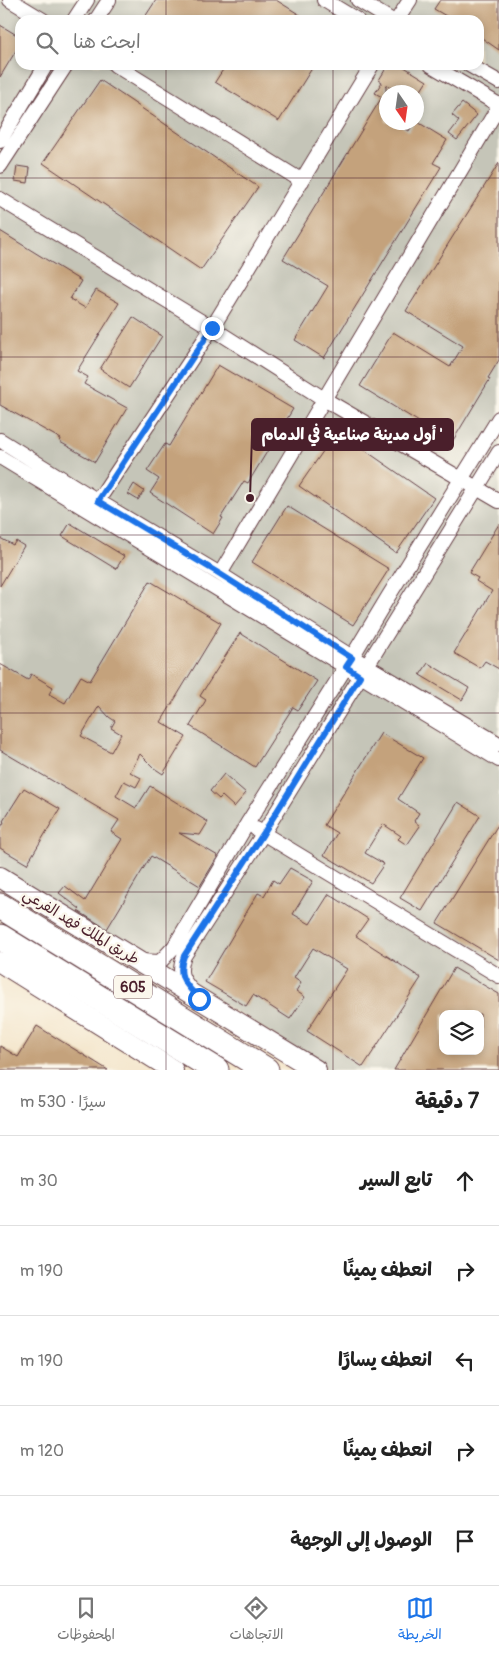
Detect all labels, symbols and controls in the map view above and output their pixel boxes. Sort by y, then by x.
search box [15,15,484,70]
icon: search [33,29,61,57]
text: ابحث هنا [73,30,141,54]
north arrow [379,85,424,130]
route end [201,317,224,340]
callout: أول مدينة صناعية في الدمام ' [252,419,453,450]
text: أول مدينة صناعية في الدمام ' [261,423,443,447]
street label: طريق الملك فهد الفرعي [18,885,143,972]
road number: 605 [114,976,152,999]
route start [188,988,211,1011]
map controls [439,1010,484,1055]
button: layers [439,1010,484,1055]
text: 7 دقيقة [415,1088,479,1115]
text: سيرًا · 530 m [20,1092,106,1112]
icon: ahead [451,1167,479,1195]
text: تابع السير [360,1168,432,1192]
text: 30 m [20,1171,58,1191]
icon: right [451,1257,479,1285]
text: انعطف يمينًا [343,1258,432,1282]
text: 190 m [20,1261,63,1281]
icon: left [451,1347,479,1375]
text: انعطف يسارًا [338,1348,432,1372]
text: 190 m [20,1351,63,1371]
icon: right [451,1437,479,1465]
text: انعطف يمينًا [343,1438,432,1462]
text: 120 m [20,1441,64,1461]
icon: arrive [451,1527,479,1555]
text: الوصول إلى الوجهة [290,1528,432,1552]
tab: المحفوظات [57,1594,115,1647]
tab: الاتجاهات [229,1594,284,1647]
tab: الخريطة [398,1594,442,1647]

